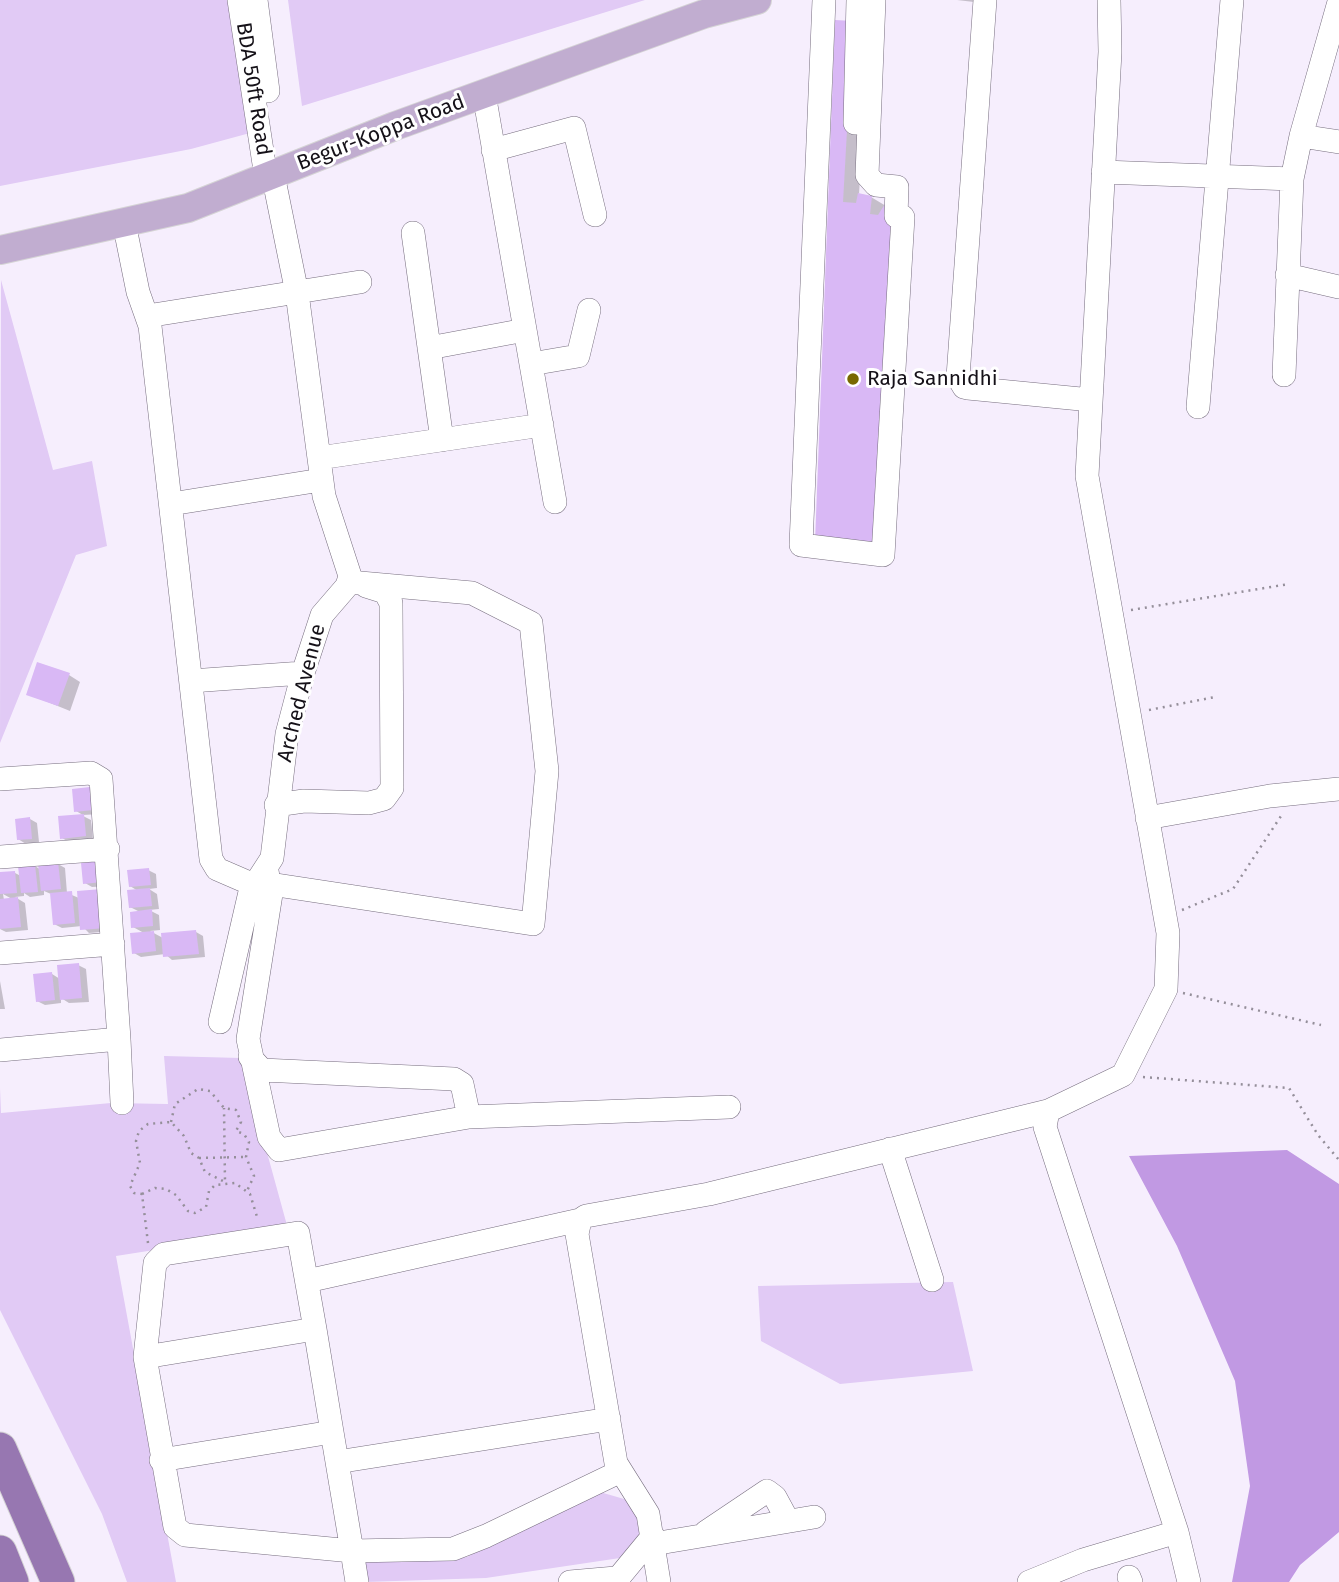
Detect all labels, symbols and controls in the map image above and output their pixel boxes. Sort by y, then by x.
street label: BDA 50ft Road [230,21,276,157]
street label: Begur-Koppa Road [294,89,468,177]
place label: Raja Sannidhi [867,366,998,392]
marker: Raja Sannidhi [845,371,861,387]
street label: Arched Avenue [273,621,331,765]

